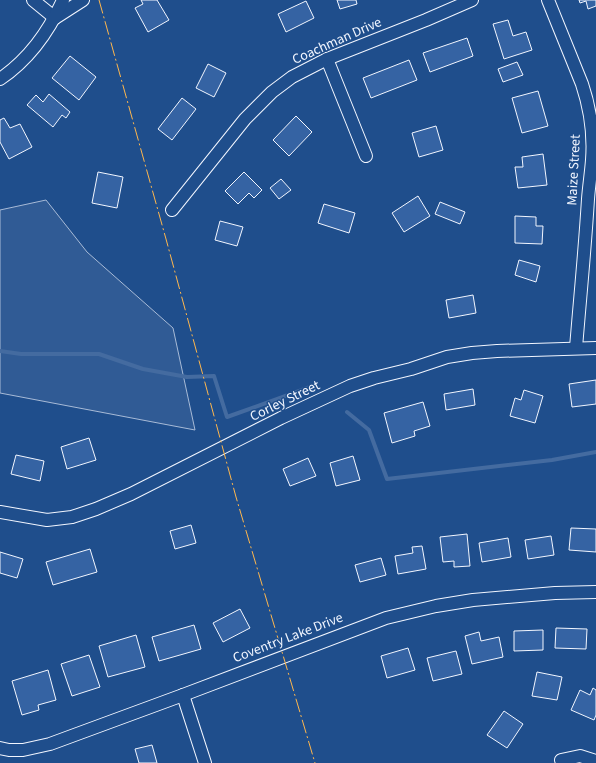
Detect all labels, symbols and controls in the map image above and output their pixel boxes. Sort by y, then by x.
street label: Coachman Drive [289,12,385,70]
street label: Maize Street [562,134,586,206]
street label: Corley Street [247,375,324,427]
street label: Coventry Lake Drive [230,608,346,668]

